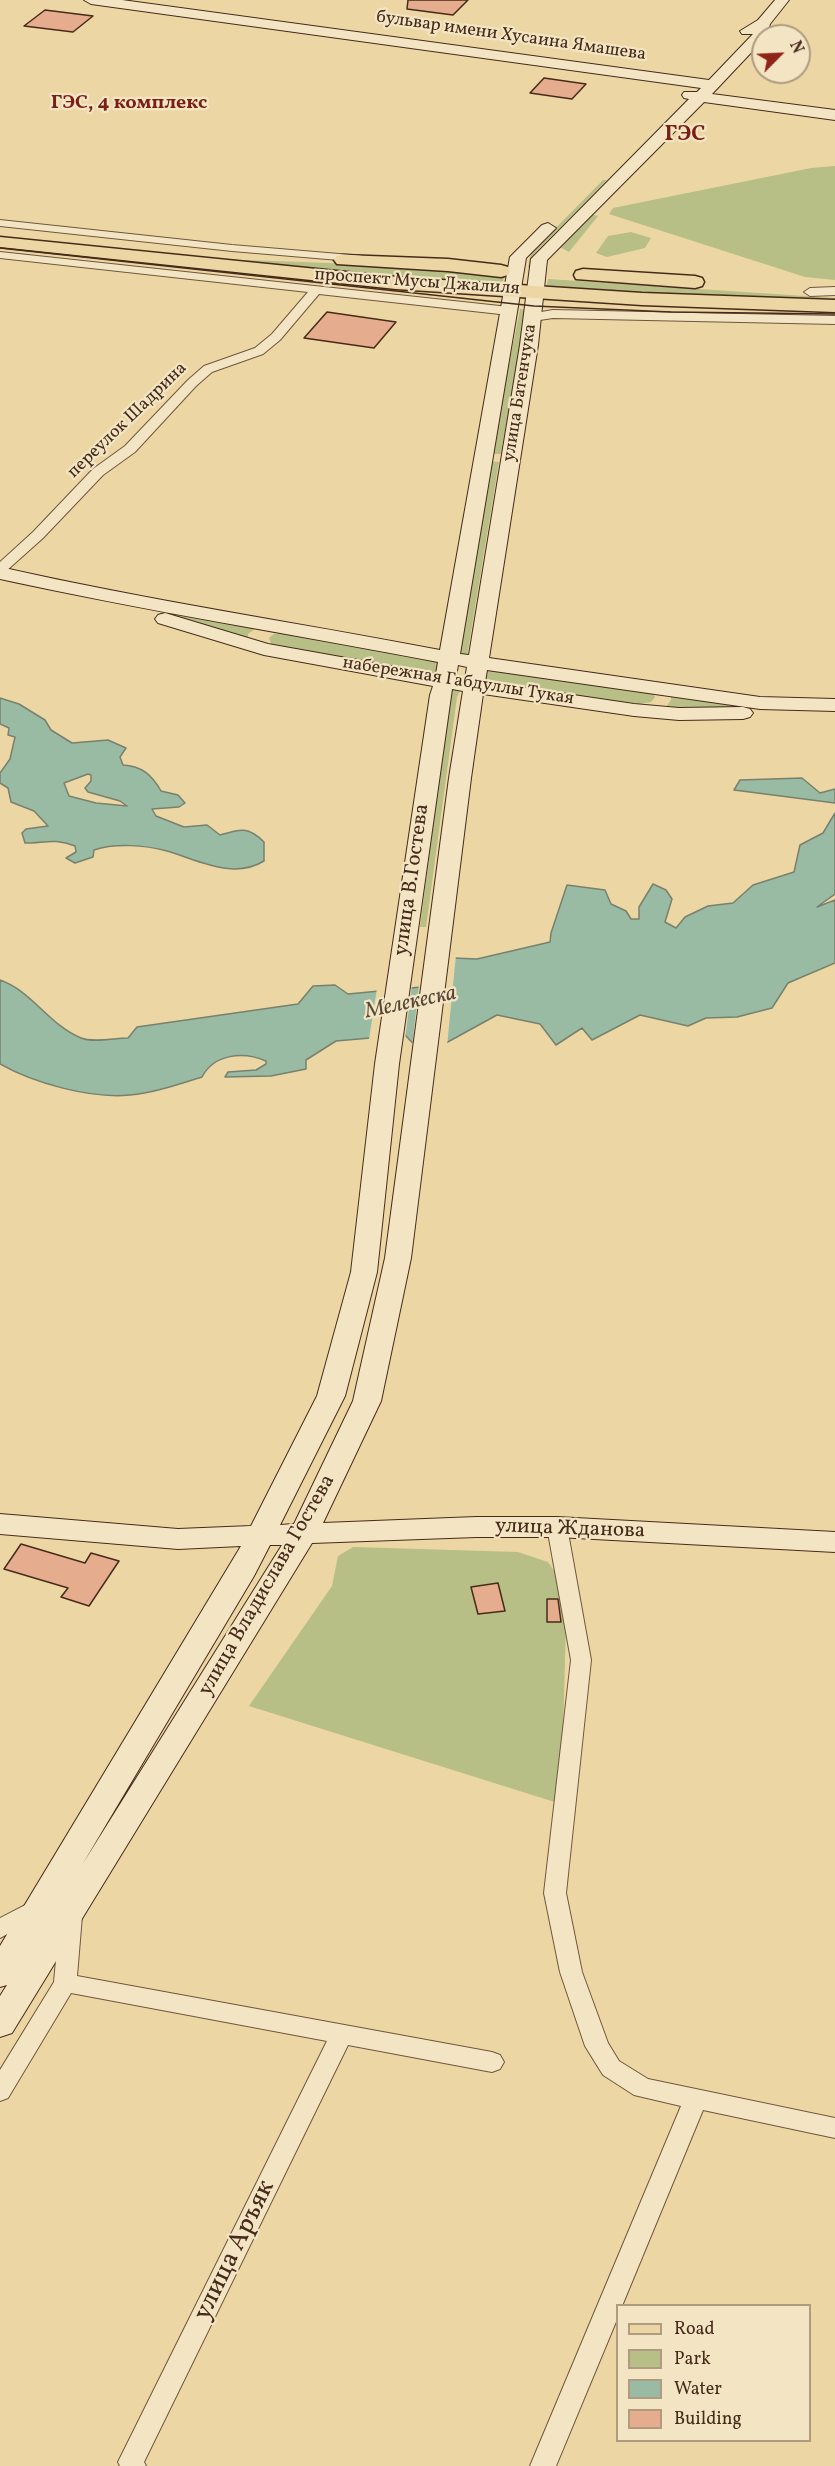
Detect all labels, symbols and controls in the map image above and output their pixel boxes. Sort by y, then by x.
street label: бульвар имени Хусаина Ямашева [375,7,647,67]
north arrow [751,24,811,84]
text: N [783,38,808,57]
district label: ГЭС, 4 комплекс [51,92,207,116]
district label: ГЭС [665,123,705,149]
street label: проспект Мусы Джалиля [314,265,520,301]
street label: улица Батенчука [499,323,543,463]
street label: переулок Шадрина [64,358,192,484]
street label: набережная Габдуллы Тукая [341,653,575,711]
street label: улица В.Гостева [390,802,436,958]
water label: Мелекеска [363,981,459,1027]
street label: улица Владислава Гостева [194,1471,342,1701]
street label: улица Жданова [494,1515,646,1545]
street label: улица Аръяк [189,2176,283,2326]
legend [616,2304,811,2442]
text: Road [674,2317,715,2342]
text: Park [674,2347,711,2372]
text: Water [674,2377,722,2402]
text: Building [674,2407,742,2432]

